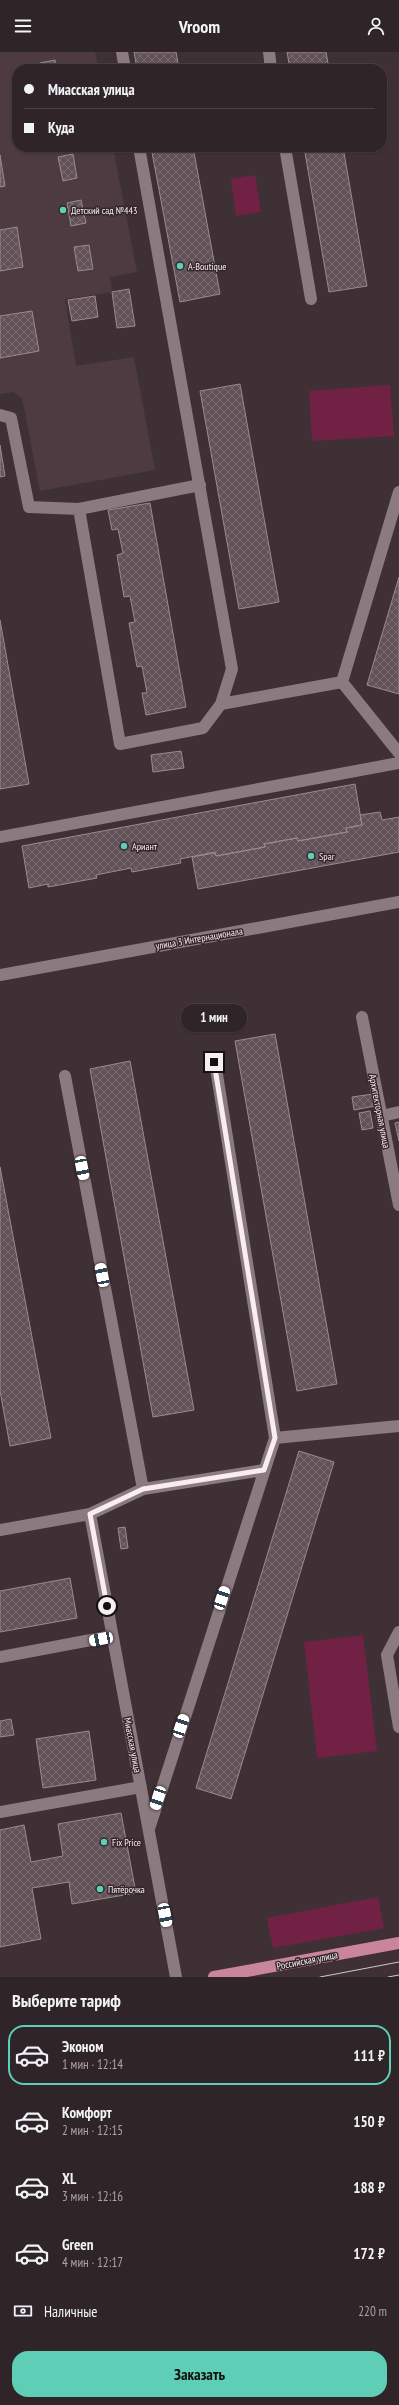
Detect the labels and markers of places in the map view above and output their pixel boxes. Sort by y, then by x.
place label: Детский сад №443 [71,204,138,217]
marker: Детский сад №443 [58,205,68,215]
place label: A-Boutique [188,260,226,273]
marker: A-Boutique [175,261,185,271]
place label: Ариант [132,840,158,853]
marker: Ариант [119,841,129,851]
place label: Spar [319,850,335,863]
marker: Spar [306,851,316,861]
place label: Fix Price [112,1836,141,1849]
marker: Fix Price [99,1837,109,1847]
place label: Пятёрочка [108,1883,145,1896]
marker: Пятёрочка [95,1884,105,1894]

